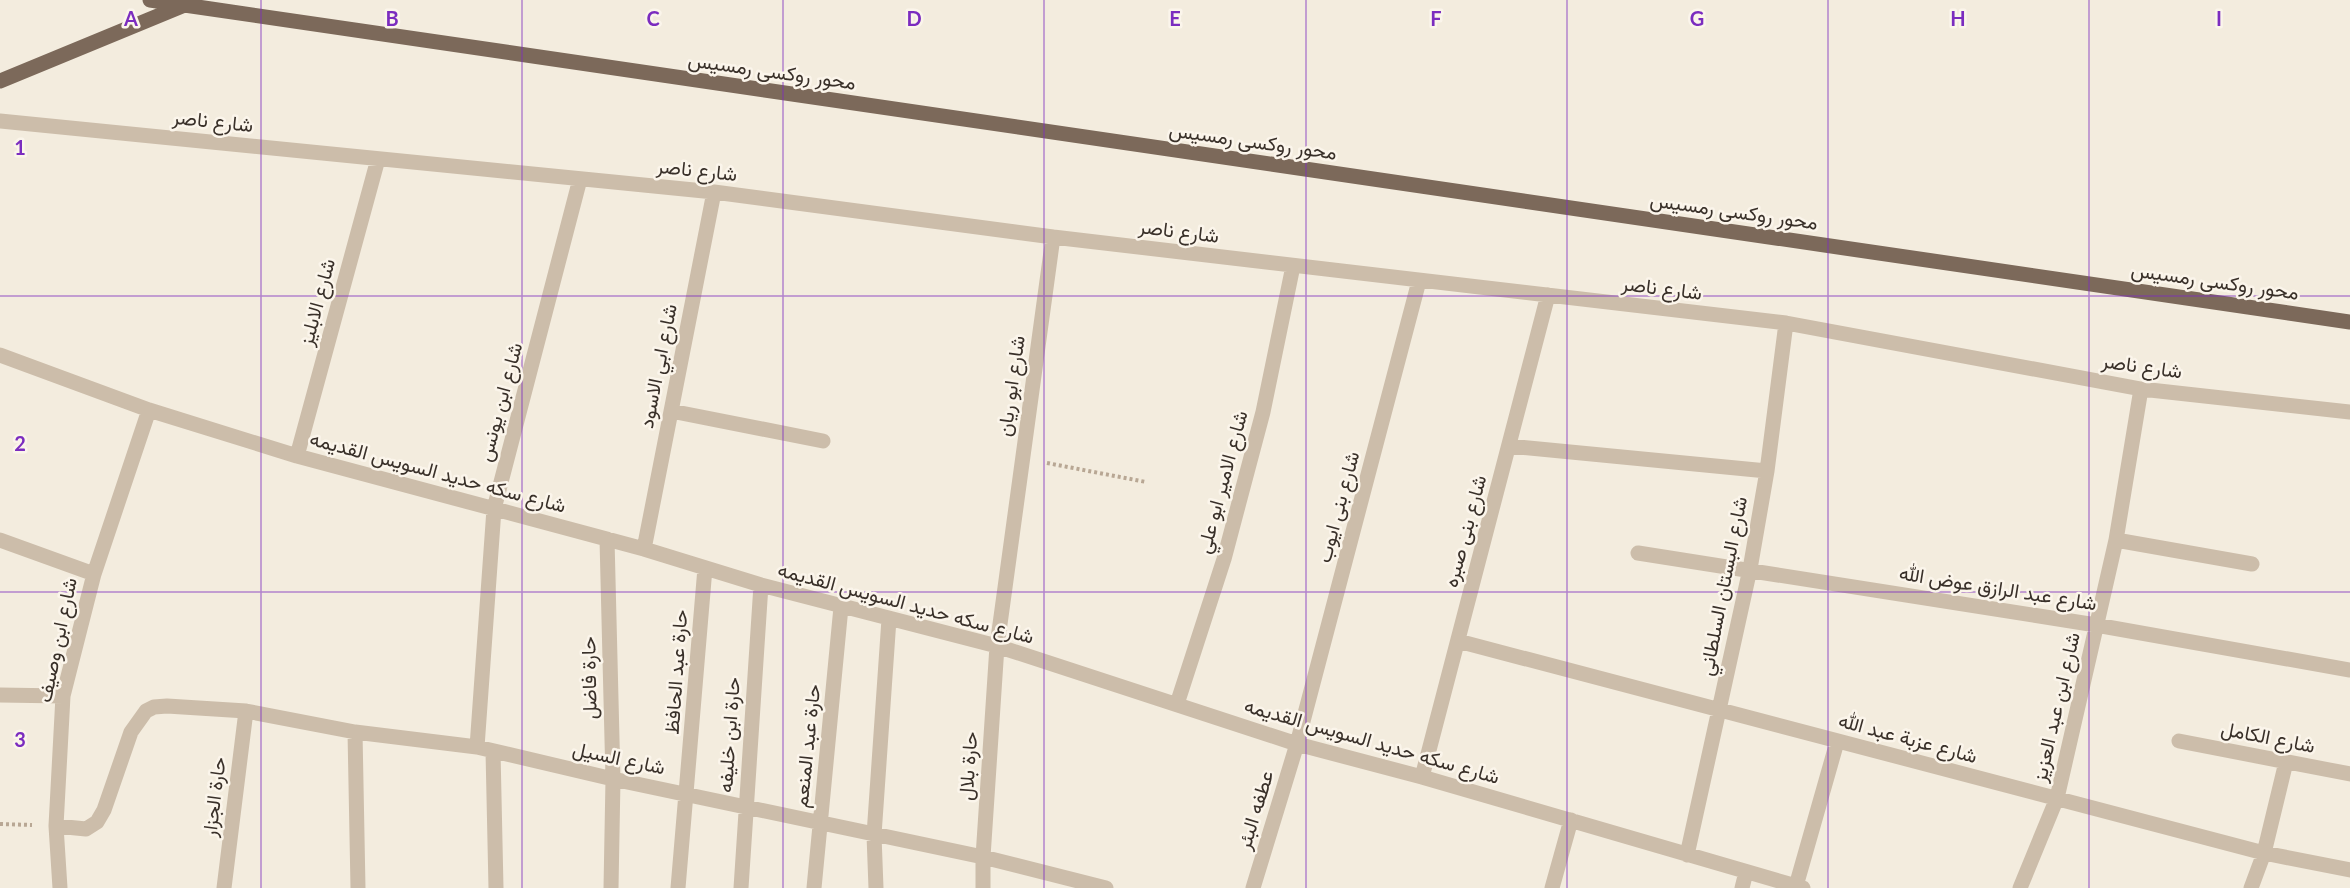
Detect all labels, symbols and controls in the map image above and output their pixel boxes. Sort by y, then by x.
text: A [123,6,138,30]
text: B [385,6,399,30]
text: C [646,6,660,30]
text: D [906,6,922,30]
text: E [1169,6,1181,30]
text: F [1430,6,1442,30]
text: G [1690,6,1704,30]
text: H [1950,6,1966,30]
text: I [2216,6,2222,30]
street label: محور روكسى رمسيس [686,46,858,96]
street label: شارع ناصر [170,104,255,139]
street label: محور روكسى رمسيس [1167,116,1339,166]
text: 1 [14,135,26,159]
street label: شارع ناصر [654,153,739,188]
street label: محور روكسى رمسيس [1648,186,1820,236]
street label: شارع ناصر [1136,213,1221,250]
street label: شارع الابليز [293,256,342,350]
street label: محور روكسى رمسيس [2129,256,2301,306]
street label: شارع ناصر [1619,270,1704,307]
street label: شارع ابي الاسود [633,302,687,431]
street label: شارع ابو ريان [991,334,1032,438]
street label: شارع ابن يونس [472,340,529,465]
street label: شارع ناصر [2099,347,2184,385]
street label: شارع الامير ابو علي [1190,408,1257,557]
street label: شارع سكه حديد السويس القديمه [307,425,569,520]
text: 2 [14,431,26,455]
street label: شارع بنى ايوب [1311,448,1366,566]
street label: شارع بنى صبره [1438,472,1493,590]
street label: شارع البستان السلطاني [1693,494,1757,679]
street label: شارع سكه حديد السويس القديمه [775,556,1037,651]
street label: شارع عبد الرازق عوض الله [1897,560,2099,617]
street label: شارع ابن وصيف [31,575,84,705]
street label: حارة عبد الحافظ [659,609,693,735]
street label: شارع ابن عبد العزيز [2026,630,2087,786]
street label: حارة فاضل [575,636,603,720]
street label: حارة ابن خليفه [712,676,746,794]
street label: حارة عبد المنعم [788,683,826,809]
street label: شارع سكه حديد السويس القديمه [1241,692,1503,791]
street label: شارع عزبة عبد الله [1835,707,1980,770]
street label: شارع الكامل [2219,715,2317,760]
text: 3 [14,727,26,751]
street label: حارة بلال [953,731,983,801]
street label: شارع السيل [570,736,668,781]
street label: حارة الجزار [196,756,232,839]
street label: عطفه البئر [1230,767,1279,854]

